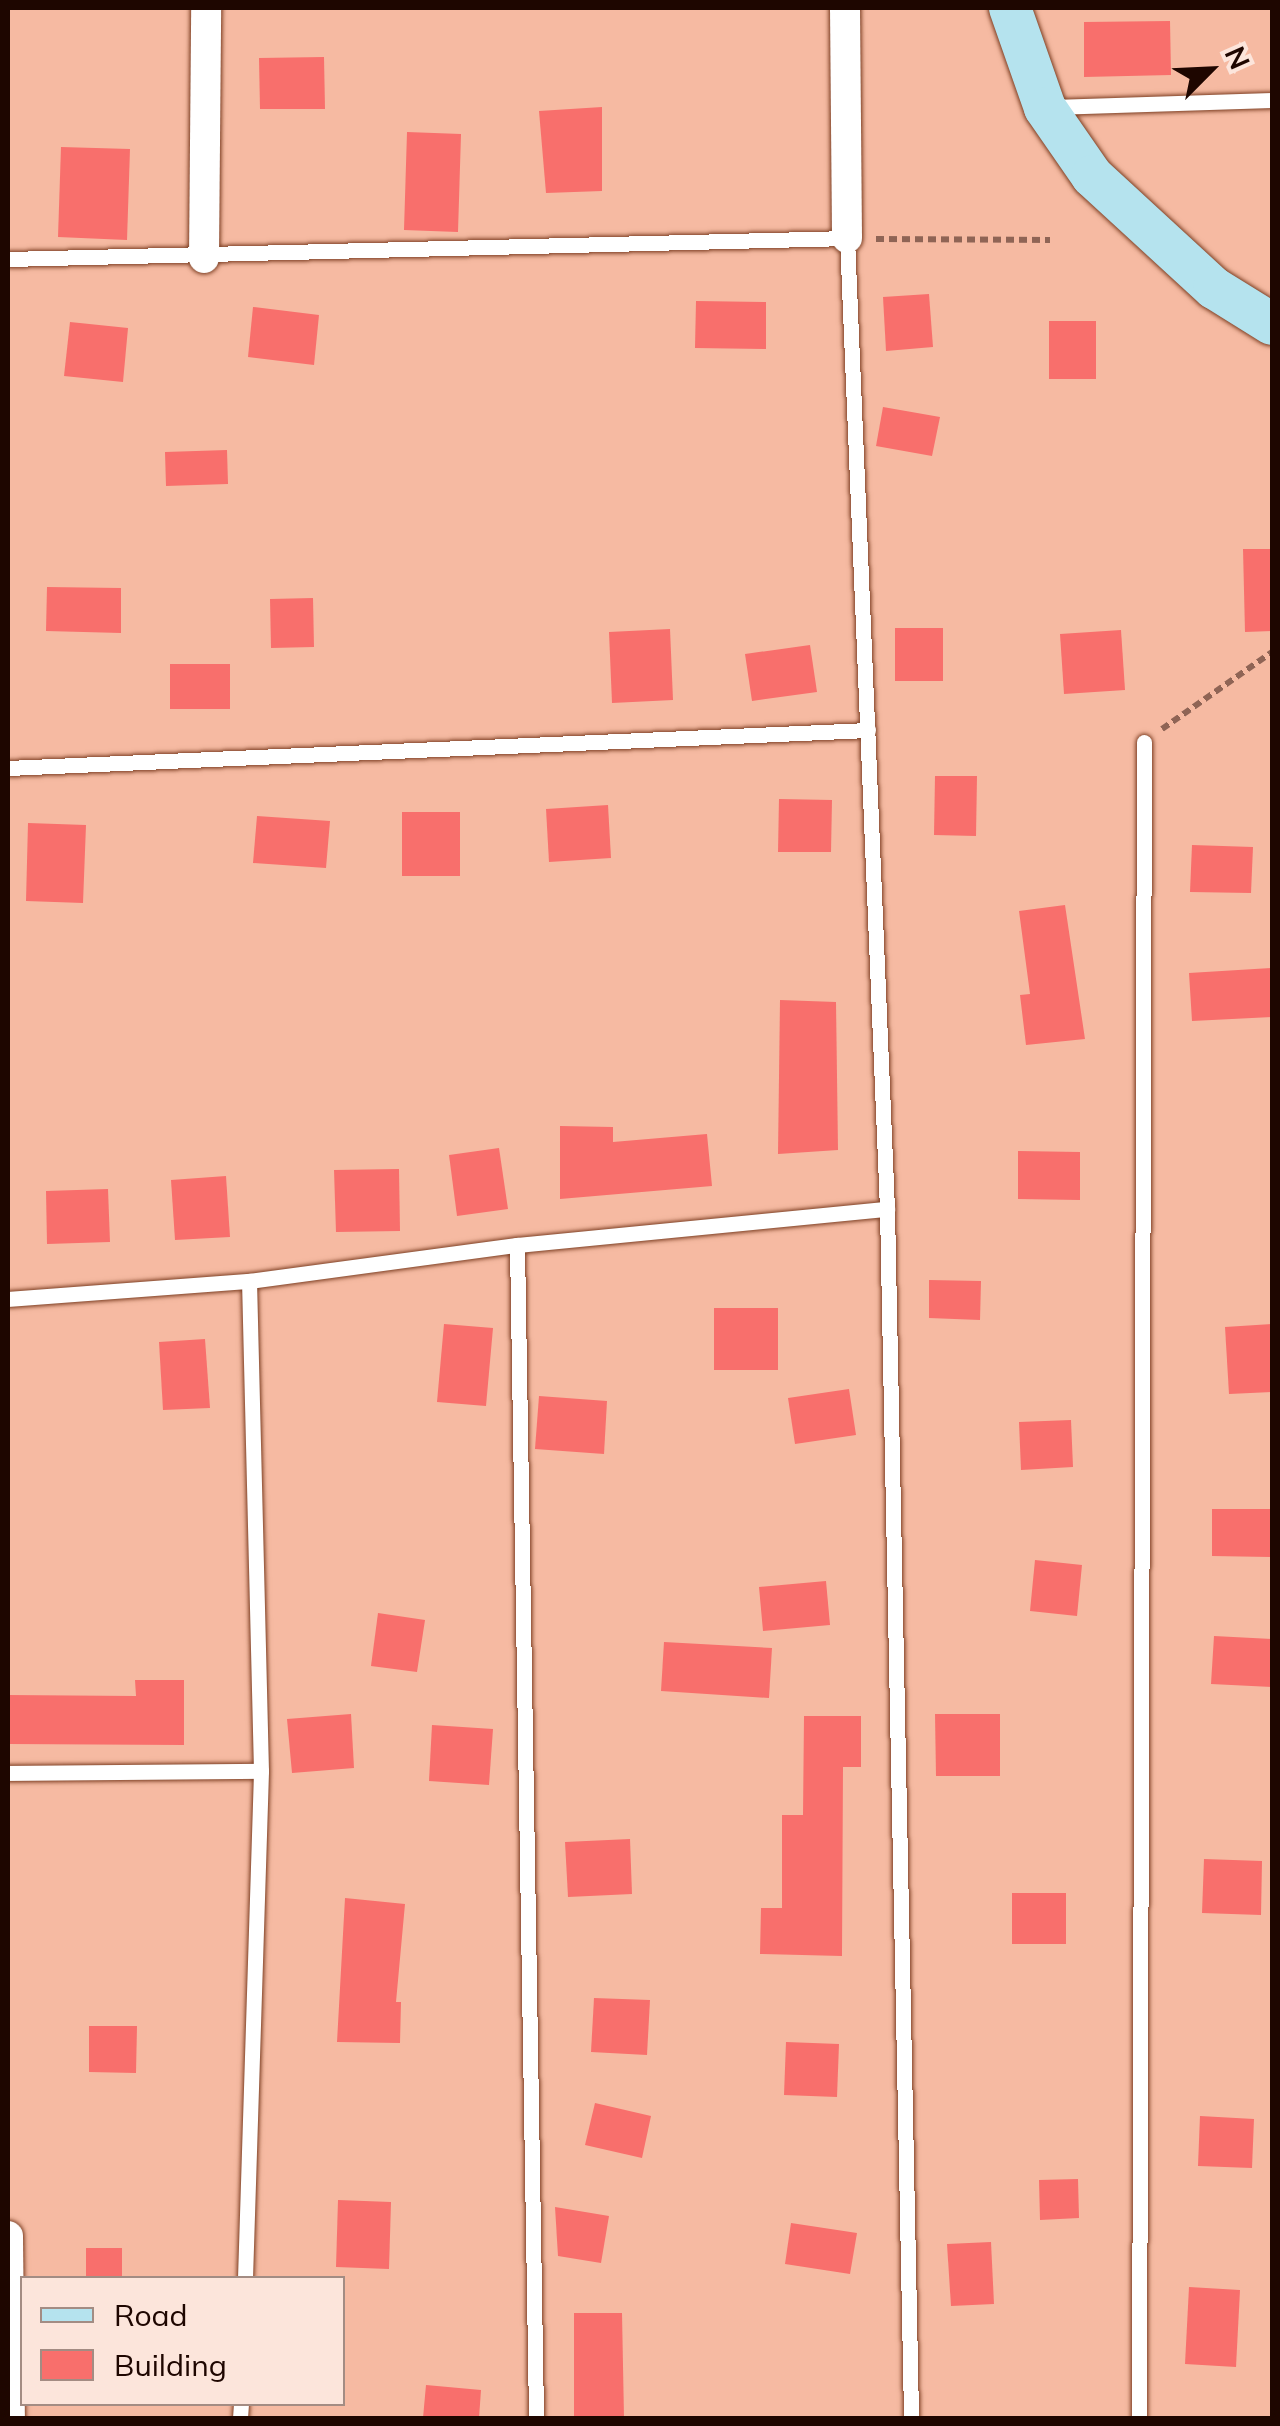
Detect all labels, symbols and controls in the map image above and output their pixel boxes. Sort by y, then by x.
north arrow [1160,20,1260,120]
text: N [1218,41,1258,74]
legend [20,2276,345,2406]
text: Road [114,2296,188,2334]
text: Building [114,2346,227,2384]

